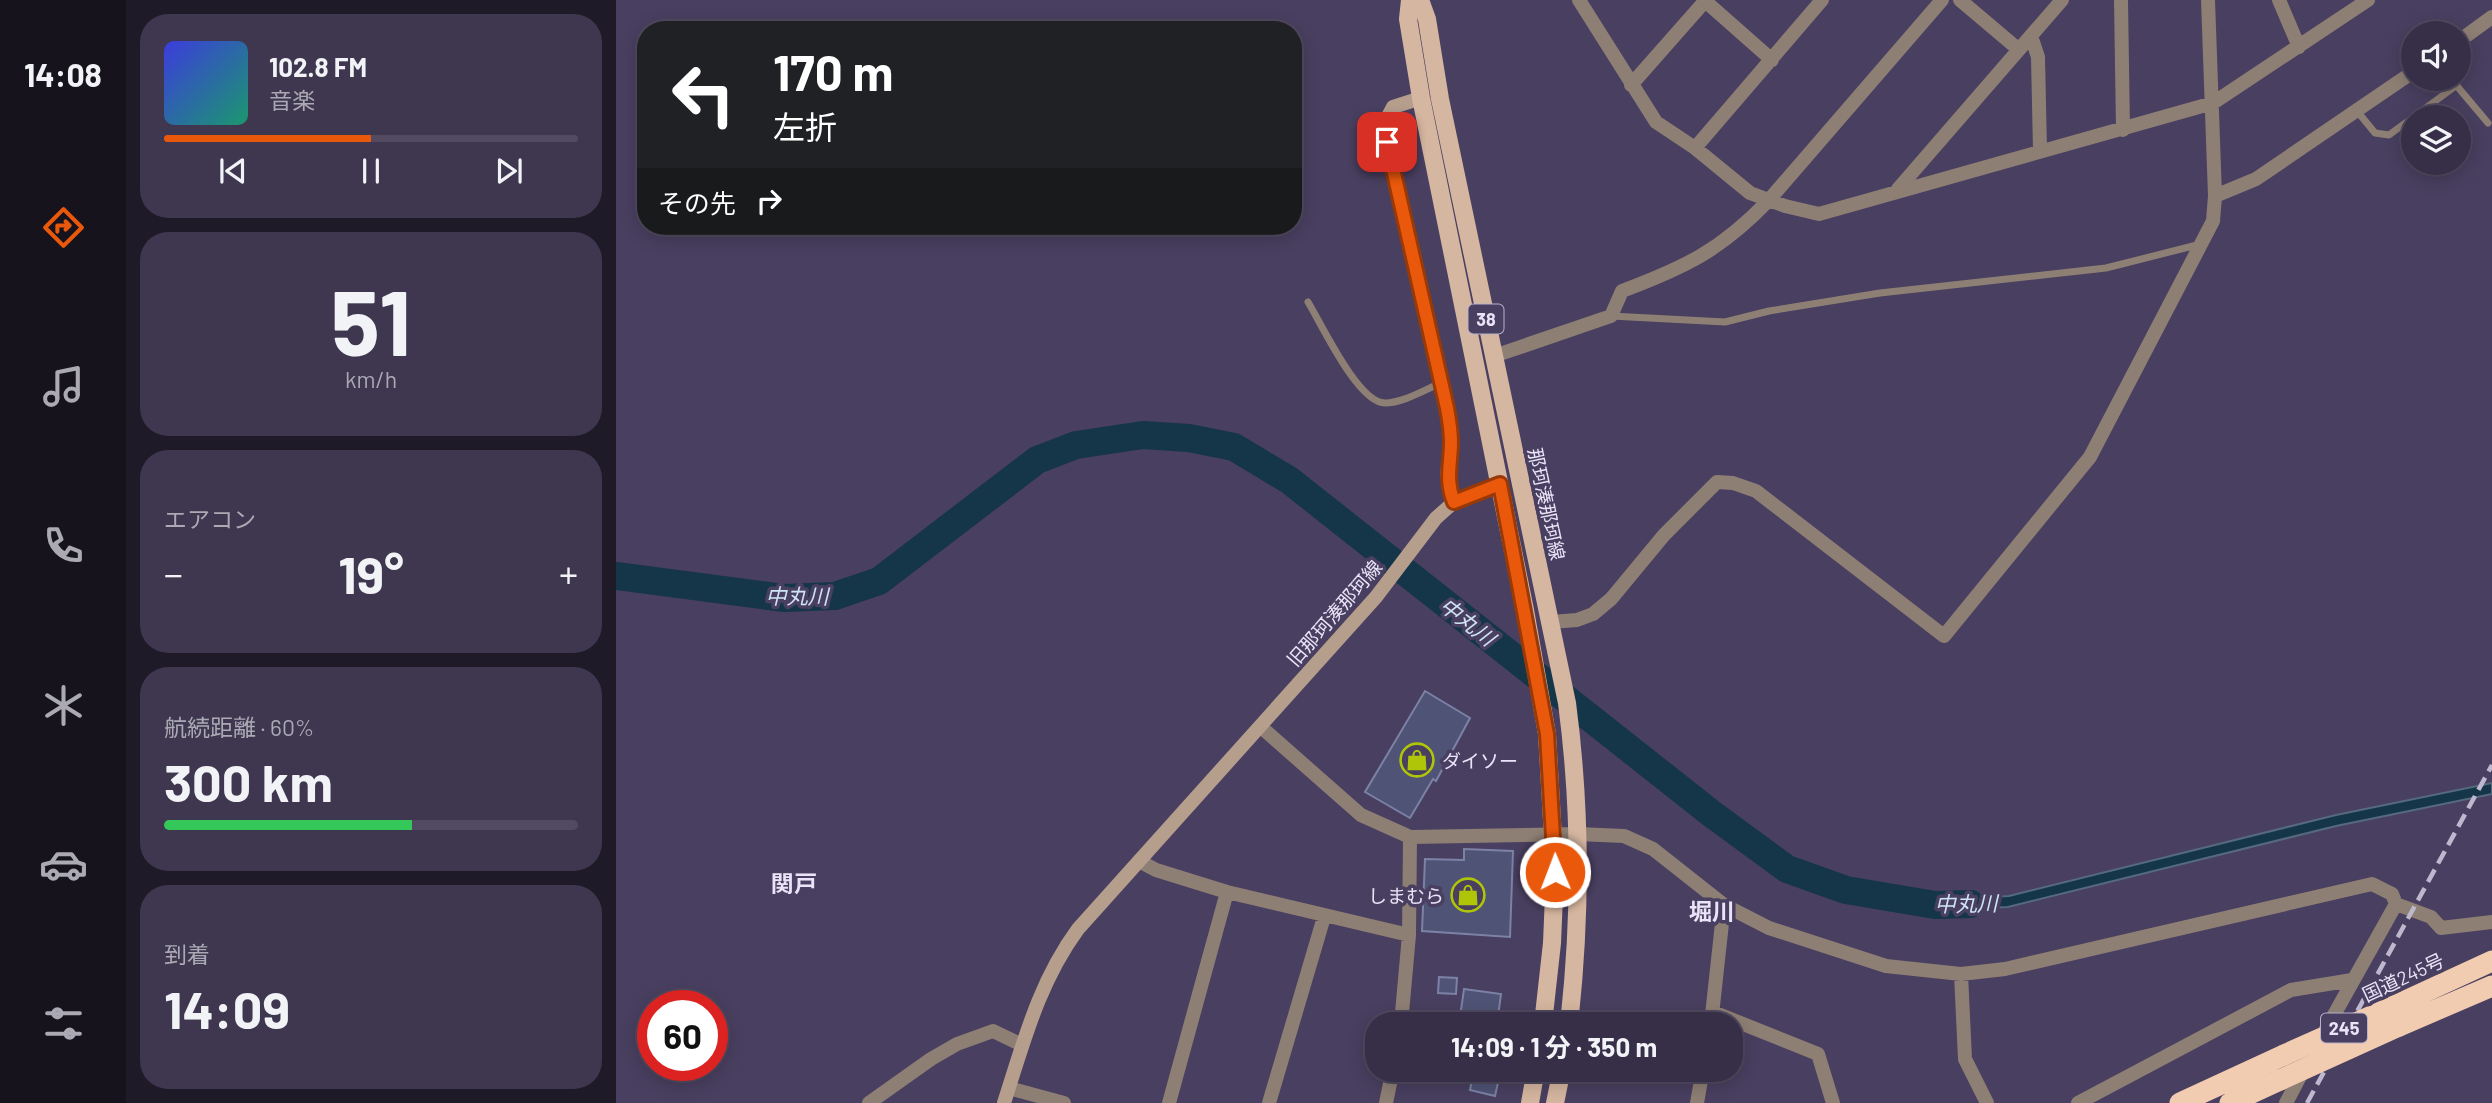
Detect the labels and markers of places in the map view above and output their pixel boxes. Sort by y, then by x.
pin [1357,112,1417,172]
shop icon: ダイソー [1398,741,1436,779]
place label: ダイソー [1442,749,1518,772]
shop icon: しまむら [1449,876,1487,914]
place label: しまむら [1368,884,1444,907]

